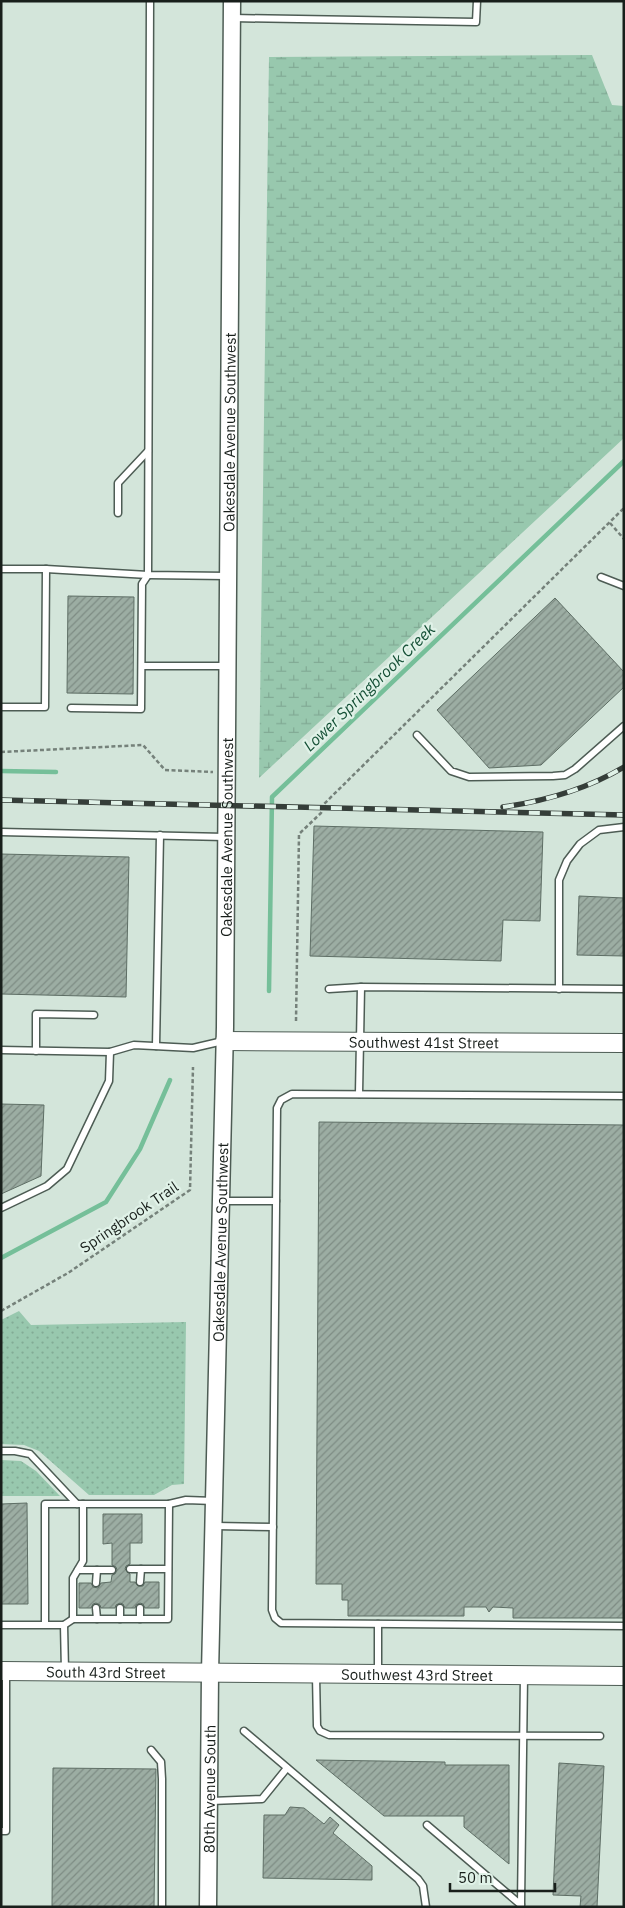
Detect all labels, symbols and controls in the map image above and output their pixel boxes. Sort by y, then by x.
street label: Oakesdale Avenue Southwest [219,332,239,532]
water label: Lower Springbrook Creek [299,618,440,755]
street label: Oakesdale Avenue Southwest [216,737,236,937]
street label: Southwest 41st Street [349,1032,499,1052]
street label: Oakesdale Avenue Southwest [208,1142,232,1342]
street label: Springbrook Trail [76,1177,182,1257]
street label: South 43rd Street [46,1662,166,1682]
street label: Southwest 43rd Street [341,1664,493,1684]
street label: 80th Avenue South [199,1725,219,1853]
scale bar [450,1860,555,1892]
text: 50 m [458,1868,493,1887]

